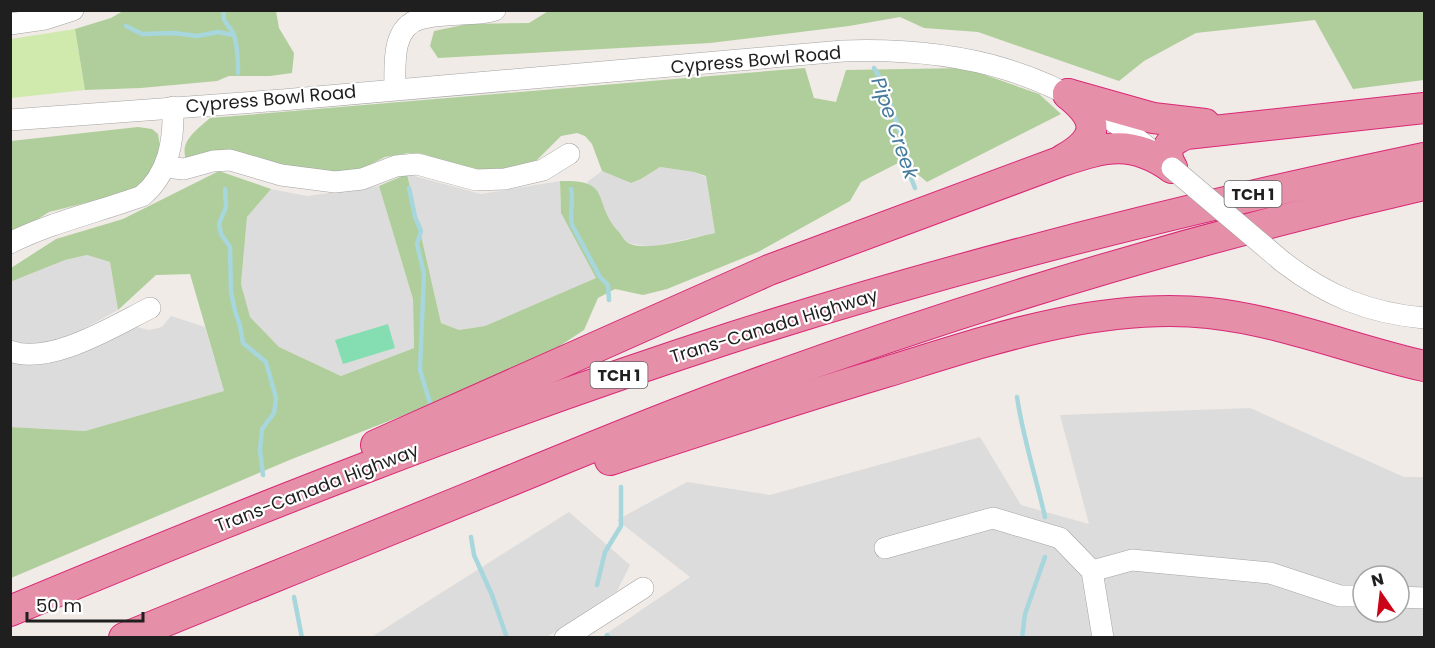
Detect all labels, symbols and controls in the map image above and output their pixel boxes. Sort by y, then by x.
street label: Cypress Bowl Road [670,40,842,79]
water label: Pipe Creek [864,73,926,184]
street label: Cypress Bowl Road [185,79,357,118]
road number: TCH 1 [1224,181,1282,207]
street label: Trans-Canada Highway [667,282,881,369]
road number: TCH 1 [590,362,648,388]
street label: Trans-Canada Highway [212,437,422,538]
north arrow [1351,564,1411,624]
text: N [1369,567,1386,593]
scale bar [27,585,142,623]
text: 50 m [36,593,82,618]

